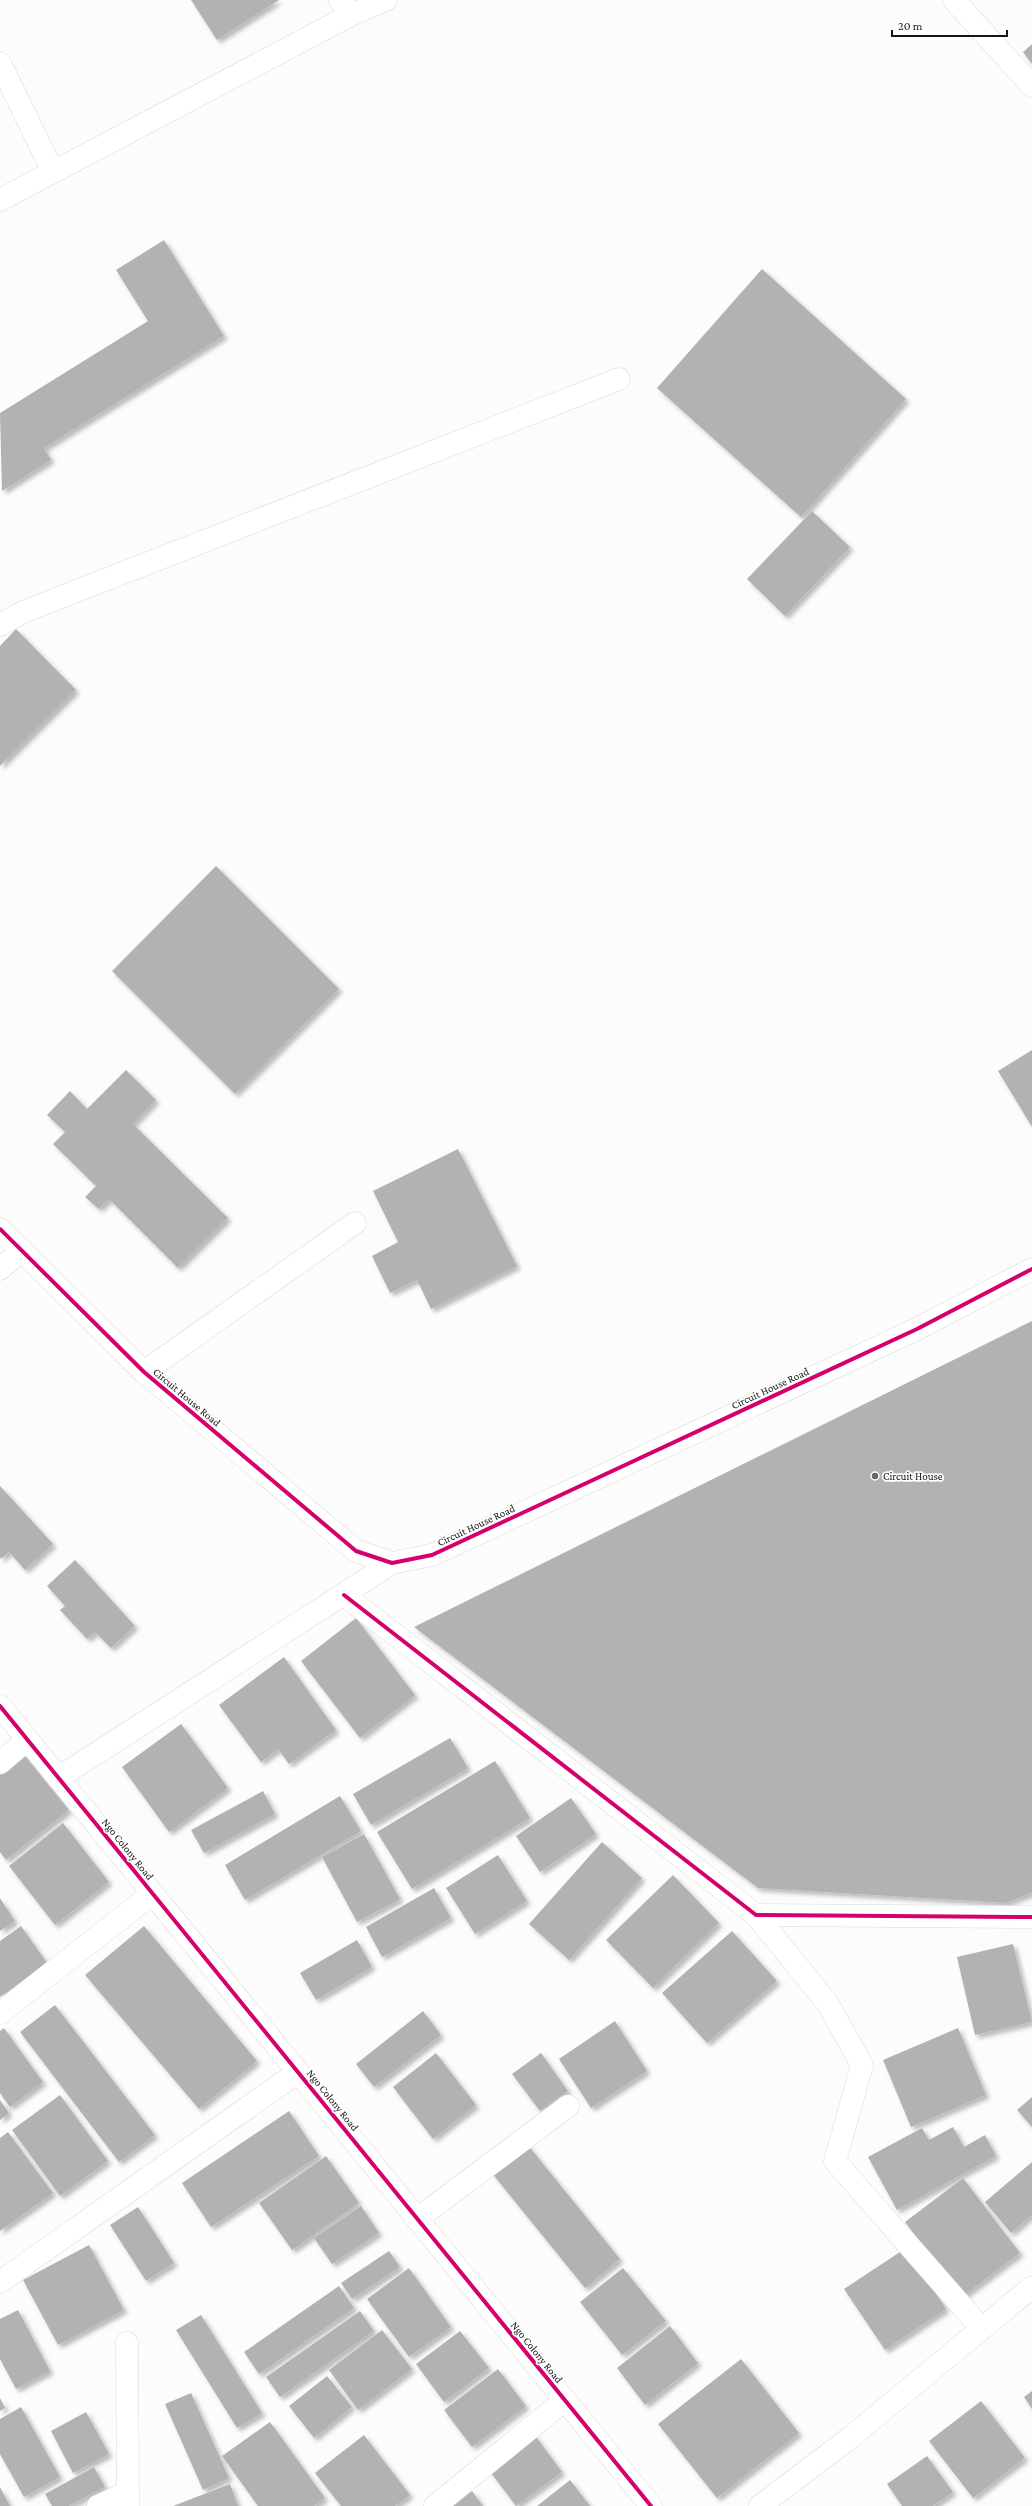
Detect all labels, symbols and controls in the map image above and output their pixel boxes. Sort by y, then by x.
scale bar [892,12,1007,38]
text: 20 m [898,19,923,33]
street label: Circuit House Road [151,1365,223,1429]
street label: Circuit House Road [729,1365,811,1411]
place label: Circuit House [883,1470,943,1482]
marker: Circuit House [870,1471,880,1481]
street label: Circuit House Road [435,1502,517,1548]
street label: Ngo Colony Road [99,1816,157,1883]
street label: Ngo Colony Road [304,2067,362,2134]
street label: Ngo Colony Road [508,2319,566,2386]

